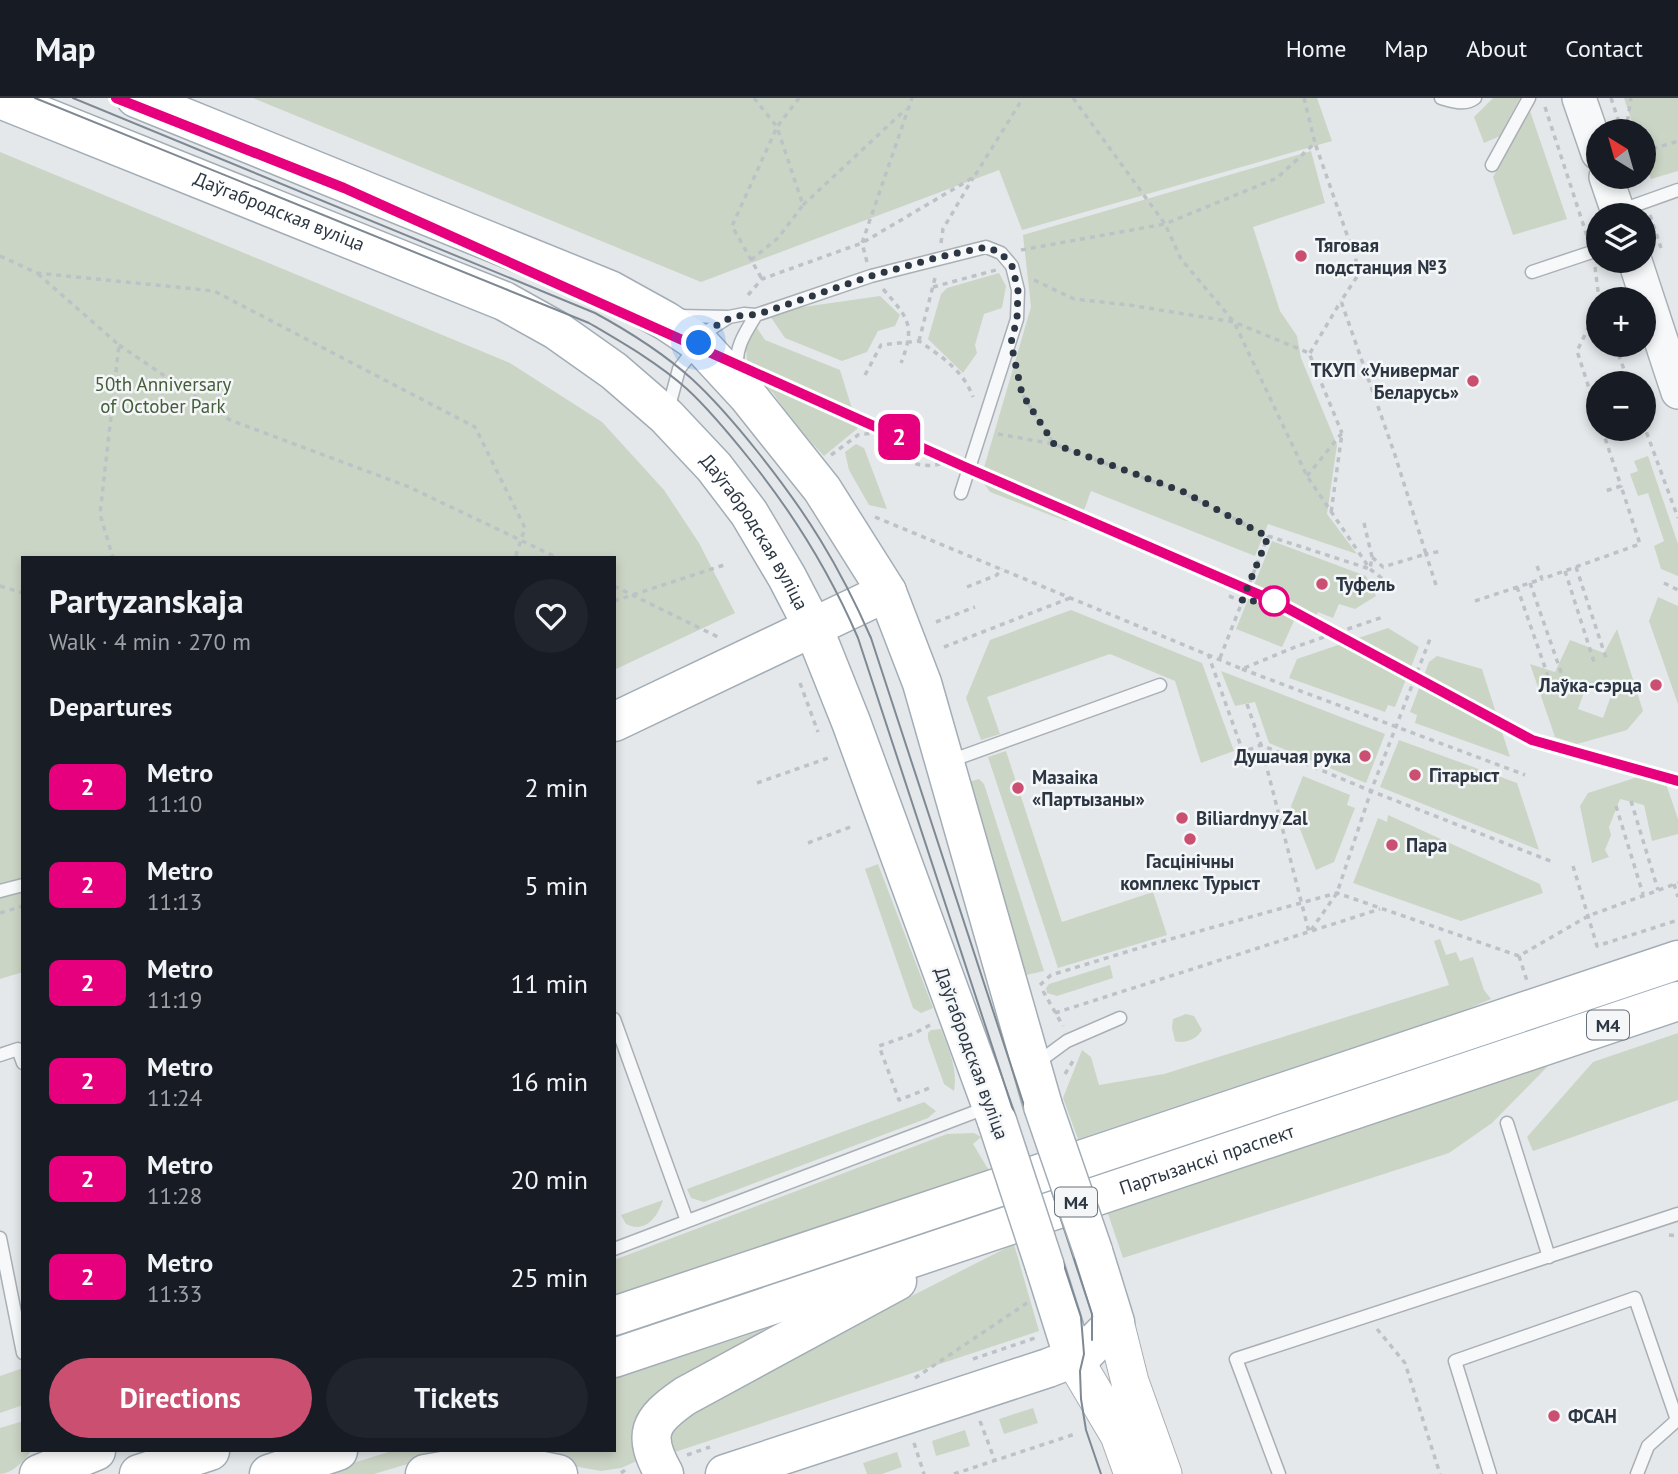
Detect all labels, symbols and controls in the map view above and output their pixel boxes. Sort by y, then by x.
text: Map [35,27,96,70]
text: Home [1286,33,1346,64]
text: Map [1384,33,1428,64]
text: About [1466,33,1527,64]
text: Contact [1565,33,1643,64]
north arrow [1586,119,1656,189]
map controls [1586,119,1656,441]
street label: Даўгабродская вуліца [190,166,368,256]
button: layers [1586,203,1656,273]
place label: Тяговая подстанция №3 [1315,233,1447,279]
marker: Тяговая подстанция №3 [1293,248,1309,264]
button: + [1586,287,1656,357]
your location [681,325,716,360]
place label: ТКУП «Универмаг Беларусь» [1311,358,1460,404]
button: − [1586,371,1656,441]
park label: 50th Anniversary of October Park [95,372,232,418]
marker: ТКУП «Универмаг Беларусь» [1465,373,1481,389]
line badge: 2 [876,414,922,460]
text: 2 [892,421,906,452]
street label: Даўгабродская вуліца [695,448,814,614]
place label: Туфель [1336,572,1395,596]
marker: Туфель [1314,576,1330,592]
text: Partyzanskaja [49,579,244,622]
button: heart [514,579,588,653]
unlabelled marker [1259,586,1289,616]
text: Walk · 4 min · 270 m [49,627,251,656]
place label: Лаўка-сэрца [1538,673,1642,697]
marker: Лаўка-сэрца [1648,677,1664,693]
text: Departures [49,690,172,723]
place label: Душачая рука [1234,744,1351,768]
marker: Душачая рука [1357,748,1373,764]
text: Metro [147,756,213,789]
place label: Гітарыст [1429,763,1499,787]
place label: Мазаіка «Партызаны» [1032,765,1145,811]
marker: Гітарыст [1407,767,1423,783]
text: 2 [81,771,94,802]
text: 2 min [525,771,588,804]
marker: Мазаіка «Партызаны» [1010,780,1026,796]
text: 11:10 [147,789,202,818]
place label: Biliardnyy Zal [1196,806,1308,830]
marker: Biliardnyy Zal [1174,810,1190,826]
marker: Гасцінічны комплекс Турыст [1182,831,1198,847]
place label: Пара [1406,833,1447,857]
marker: Пара [1384,837,1400,853]
place label: Гасцінічны комплекс Турыст [1120,849,1260,895]
text: Metro [147,854,213,887]
text: 2 [81,869,94,900]
text: 5 min [525,869,588,902]
text: 11:13 [147,887,202,916]
text: Metro [147,952,213,985]
street label: Даўгабродская вуліца [930,963,1014,1143]
text: 2 [81,967,94,998]
text: 11 min [510,967,588,1000]
text: 11:19 [147,985,202,1014]
road number: М4 [1587,1010,1629,1040]
text: Metro [147,1050,213,1083]
text: 2 [81,1065,94,1096]
text: 16 min [510,1065,588,1098]
text: 11:24 [147,1083,202,1112]
street label: Партызанскі праспект [1116,1119,1297,1200]
text: Metro [147,1148,213,1181]
text: 2 [81,1163,94,1194]
text: 20 min [510,1163,588,1196]
text: 11:28 [147,1181,202,1210]
road number: М4 [1055,1188,1097,1217]
text: Metro [147,1246,213,1279]
text: 2 [81,1261,94,1292]
text: 25 min [510,1261,588,1294]
text: 11:33 [147,1279,202,1308]
button: Directions [49,1358,312,1438]
button: Tickets [326,1358,588,1438]
place label: ФСАН [1568,1404,1617,1428]
marker: ФСАН [1546,1408,1562,1424]

